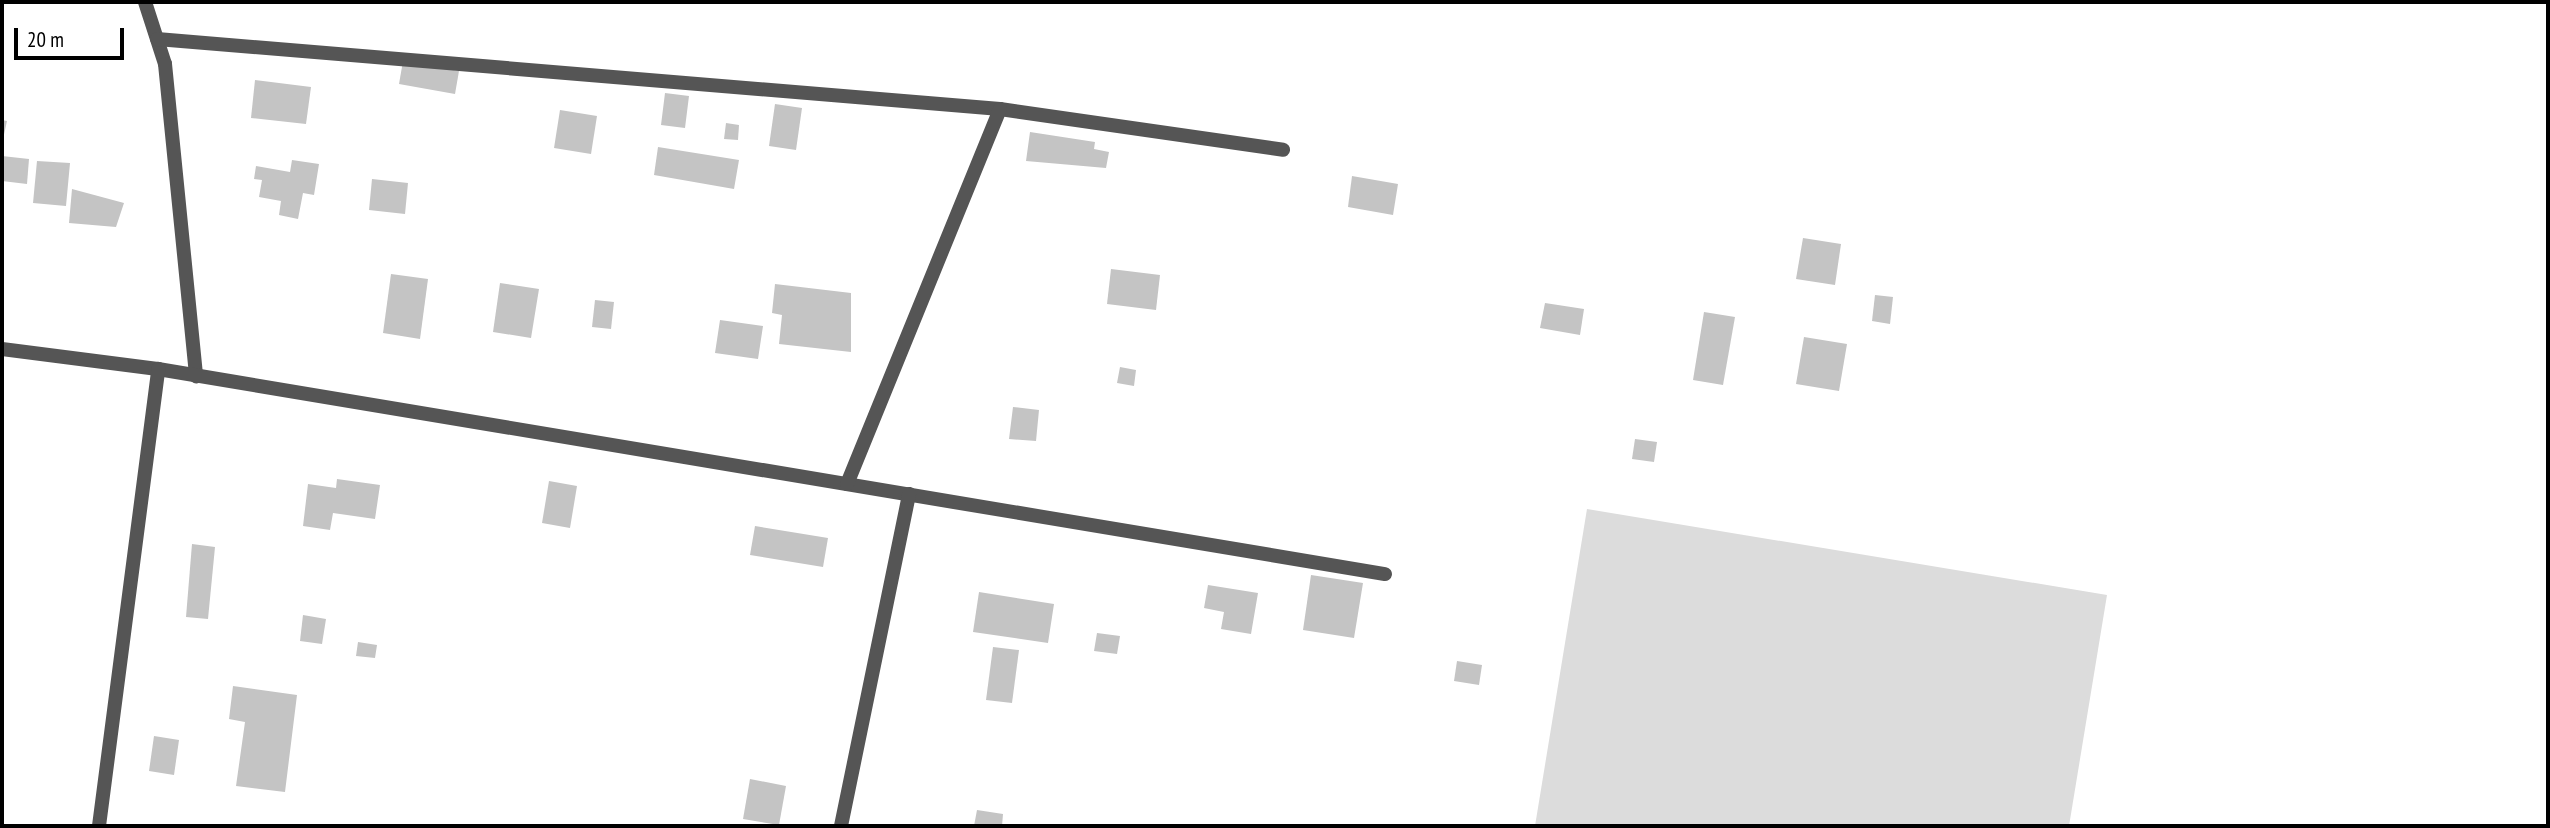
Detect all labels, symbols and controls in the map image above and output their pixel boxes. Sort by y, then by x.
scale bar [18,14,128,58]
text: 20 m [27,26,64,53]

